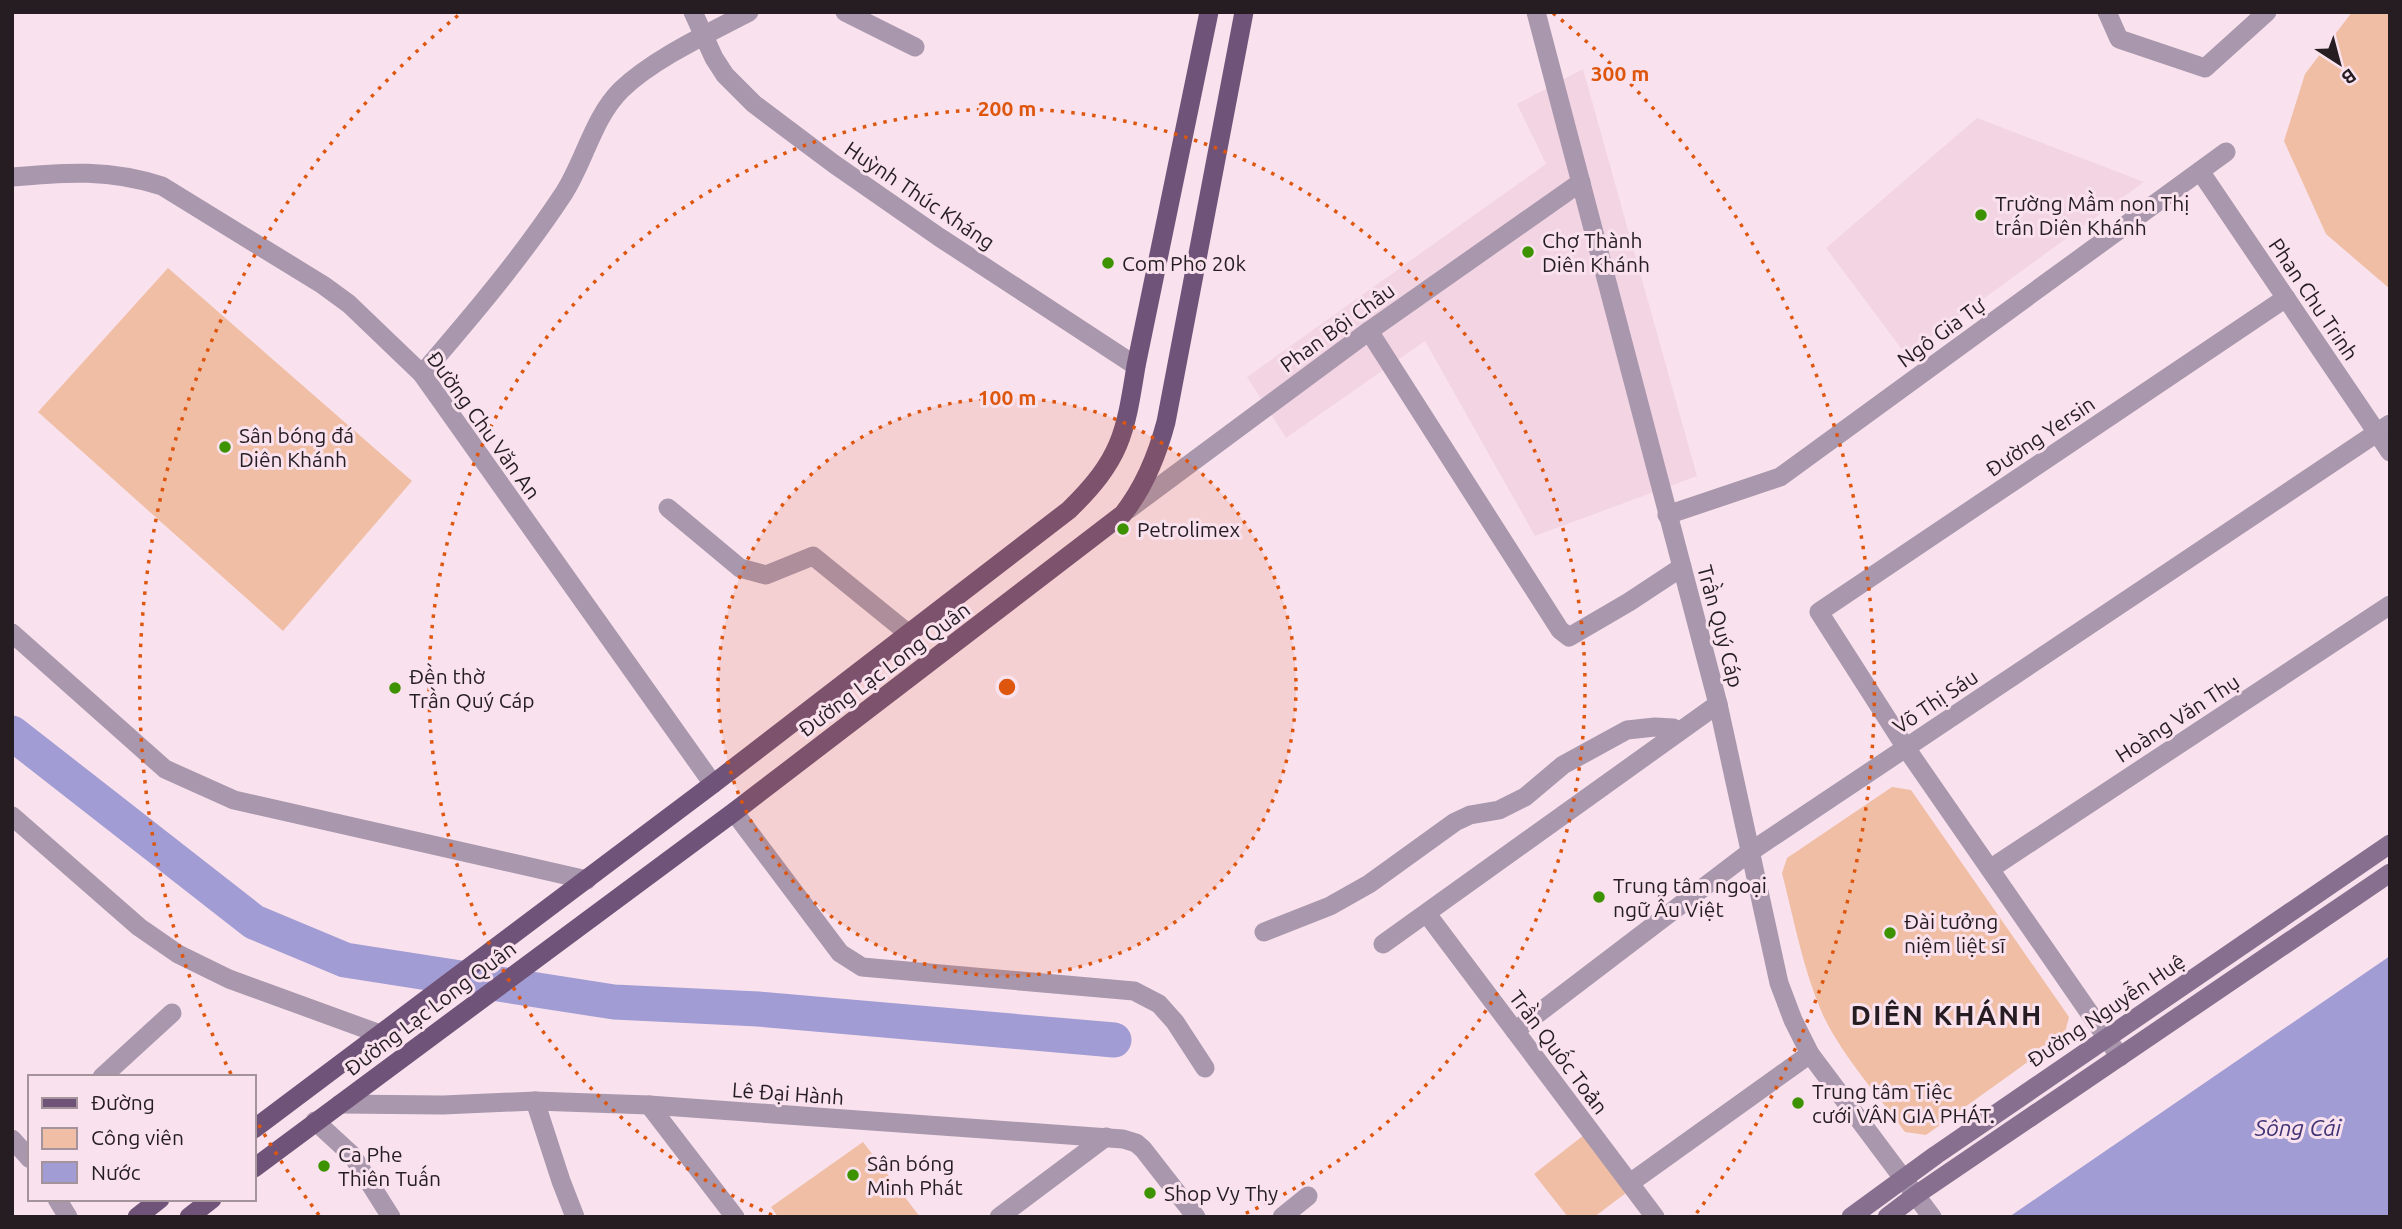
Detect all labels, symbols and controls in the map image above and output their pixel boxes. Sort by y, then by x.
north arrow [2304,28,2374,98]
text: 300 m [1591,61,1649,85]
text: B [2337,64,2361,89]
text: 200 m [978,96,1036,120]
street label: Huỳnh Thúc Kháng [841,136,999,254]
place label: Trường Mầm non Thị trấn Diên Khánh [1995,189,2189,239]
marker: Trường Mầm non Thị trấn Diên Khánh [1973,207,1989,223]
place label: Chợ Thành Diên Khánh [1542,228,1650,276]
street label: Phan Chu Trinh [2264,234,2364,364]
marker: Chợ Thành Diên Khánh [1520,244,1536,260]
place label: Com Pho 20k [1122,251,1246,275]
marker: Com Pho 20k [1100,255,1116,271]
street label: Phan Bội Châu [1275,278,1399,376]
street label: Ngô Gia Tự [1893,292,1990,372]
street label: Đường Chu Văn An [422,347,546,503]
text: 100 m [978,385,1036,409]
street label: Đường Yersin [1981,391,2099,481]
place label: Sân bóng đá Diên Khánh [239,423,354,471]
marker: Sân bóng đá Diên Khánh [217,439,233,455]
place label: Petrolimex [1137,517,1241,541]
marker: Petrolimex [1115,521,1131,537]
street label: Trần Quý Cáp [1693,562,1751,690]
street label: Đường Lạc Long Quân [794,597,974,741]
place label: Đền thờ Trần Quý Cáp [409,662,535,712]
street label: Võ Thị Sáu [1888,664,1982,738]
street label: Hoàng Văn Thụ [2111,669,2243,767]
centre of rings [995,675,1019,699]
marker: Đền thờ Trần Quý Cáp [387,680,403,696]
place label: Trung tâm ngoại ngữ Âu Việt [1613,873,1767,921]
marker: Trung tâm ngoại ngữ Âu Việt [1591,889,1607,905]
place label: Đài tưởng niệm liệt sĩ [1904,909,2006,957]
marker: Đài tưởng niệm liệt sĩ [1882,925,1898,941]
street label: Đường Lạc Long Quân [340,936,520,1080]
street label: Đường Nguyễn Huệ [2022,948,2189,1072]
street label: Trần Quốc Toản [1505,984,1615,1118]
district label: DIÊN KHÁNH [1851,998,2043,1030]
legend [28,1075,256,1201]
street label: Lê Đại Hành [731,1077,845,1109]
place label: Trung tâm Tiệc cưới VÂN GIA PHÁT. [1812,1079,1995,1127]
text: Đường [91,1090,155,1114]
marker: Trung tâm Tiệc cưới VÂN GIA PHÁT. [1790,1095,1806,1111]
water label: Sông Cái [2254,1115,2343,1140]
text: Công viên [91,1125,184,1149]
place label: Ca Phe Thiên Tuấn [338,1142,441,1190]
place label: Sân bóng Minh Phát [867,1151,963,1199]
marker: Ca Phe Thiên Tuấn [316,1158,332,1174]
text: Nước [91,1160,141,1184]
marker: Sân bóng Minh Phát [845,1167,861,1183]
place label: Shop Vy Thy [1164,1181,1278,1205]
marker: Shop Vy Thy [1142,1185,1158,1201]

